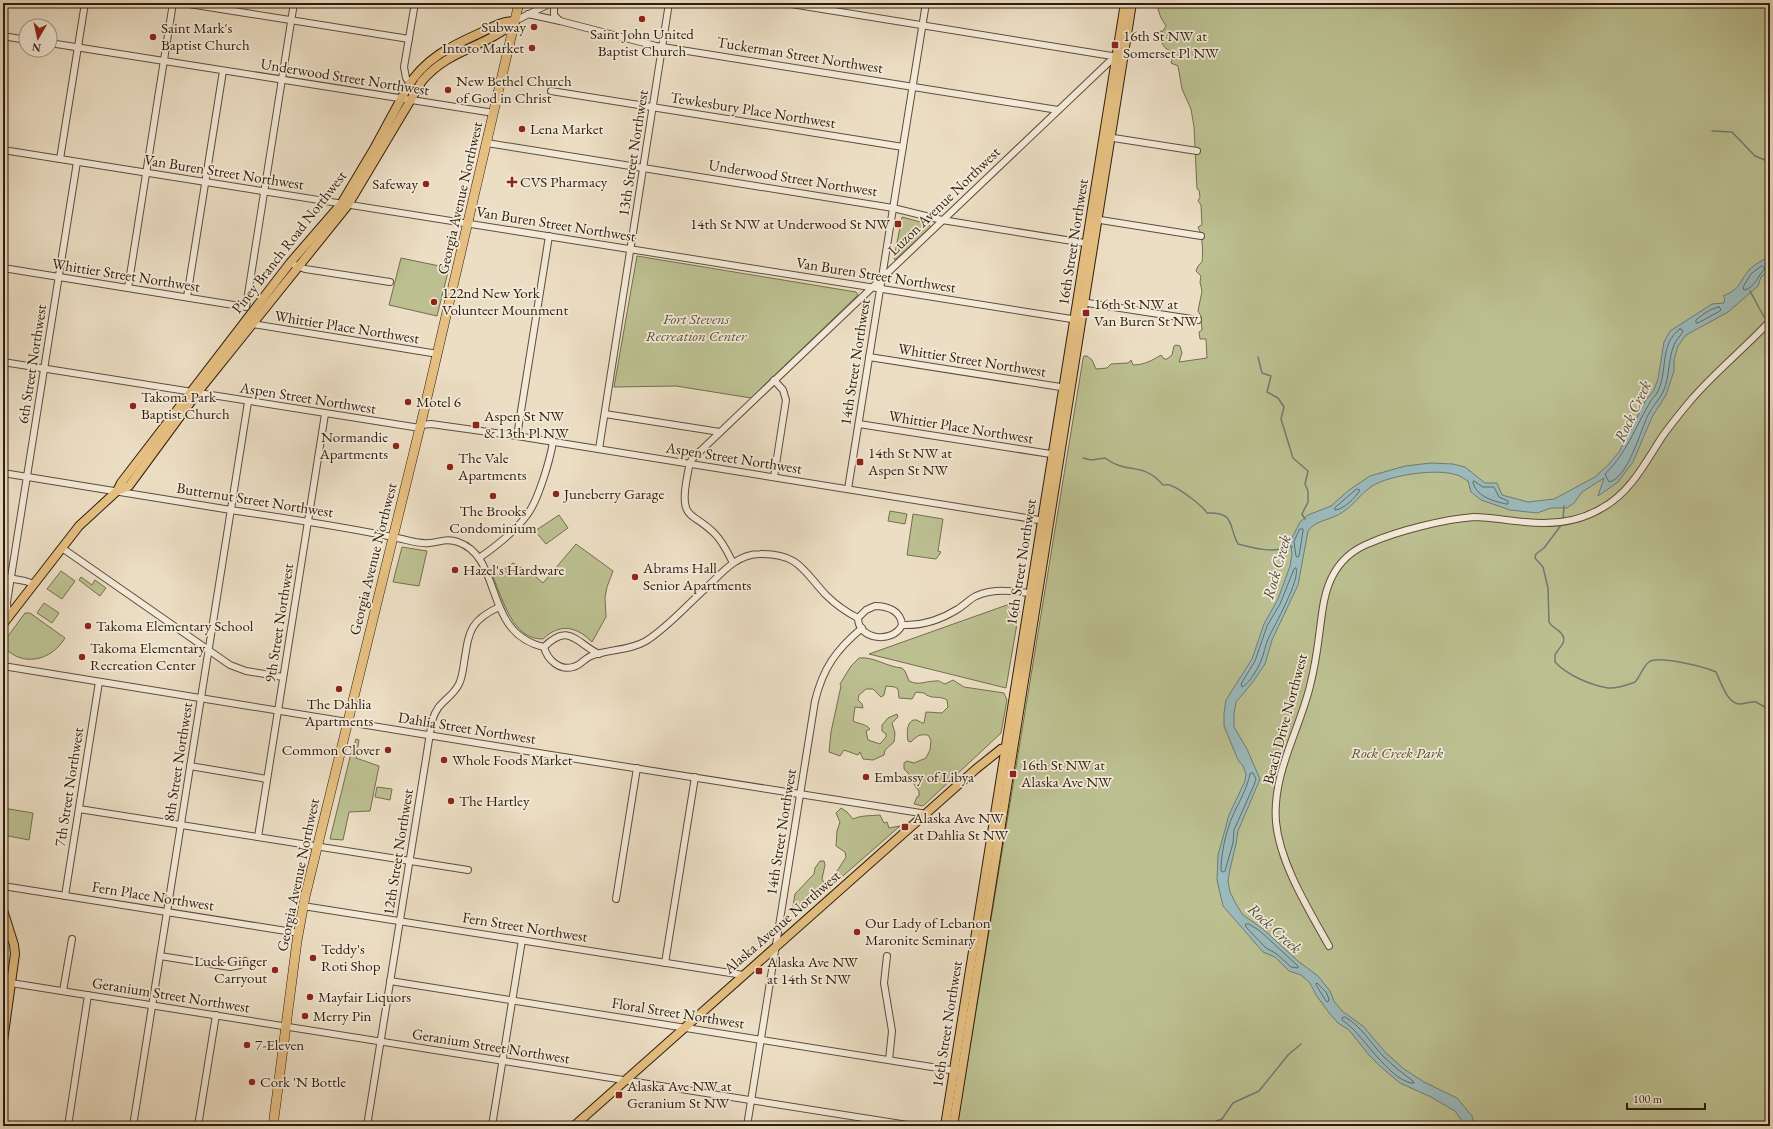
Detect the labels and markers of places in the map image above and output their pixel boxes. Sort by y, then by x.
marker: Saint John United Baptist Church [637,14,647,24]
place label: Subway [481,17,526,36]
place label: Saint Mark's Baptist Church [161,18,250,54]
marker: Subway [529,22,539,32]
place label: Saint John United Baptist Church [590,24,694,60]
place label: 16th St NW at Somerset Pl NW [1123,26,1219,62]
marker: Saint Mark's Baptist Church [148,32,158,42]
place label: Intoto Market [442,38,524,57]
marker: 16th St NW at Somerset Pl NW [1110,40,1120,50]
marker: Intoto Market [527,43,537,53]
place label: New Bethel Church of God in Christ [456,71,572,107]
marker: New Bethel Church of God in Christ [443,85,453,95]
place label: Lena Market [530,119,604,138]
marker: Lena Market [517,124,527,134]
place label: CVS Pharmacy [520,172,608,191]
place label: Safeway [372,174,418,193]
marker: CVS Pharmacy [507,177,517,187]
marker: Safeway [421,179,431,189]
place label: 14th St NW at Underwood St NW [690,214,890,233]
marker: 14th St NW at Underwood St NW [893,219,903,229]
place label: 122nd New York Volunteer Mounment [442,283,568,319]
place label: 16th St NW at Van Buren St NW [1094,294,1199,330]
marker: 122nd New York Volunteer Mounment [429,297,439,307]
marker: 16th St NW at Van Buren St NW [1081,308,1091,318]
place label: Takoma Park Baptist Church [141,387,230,423]
place label: Motel 6 [416,392,461,411]
marker: Motel 6 [403,397,413,407]
marker: Takoma Park Baptist Church [128,401,138,411]
place label: Aspen St NW & 13th Pl NW [483,406,569,442]
marker: Aspen St NW & 13th Pl NW [471,420,481,430]
place label: Normandie Apartments [318,427,388,463]
marker: Normandie Apartments [391,441,401,451]
place label: 14th St NW at Aspen St NW [867,443,952,479]
place label: The Vale Apartments [457,448,527,484]
marker: 14th St NW at Aspen St NW [855,457,865,467]
marker: The Vale Apartments [445,462,455,472]
place label: Juneberry Garage [562,484,664,503]
marker: Juneberry Garage [551,489,561,499]
marker: The Brooks Condominium [488,491,498,501]
place label: The Brooks Condominium [449,501,537,537]
place label: Abrams Hall Senior Apartments [642,558,752,594]
place label: Hazel's Hardware [463,560,565,579]
marker: Hazel's Hardware [450,565,460,575]
marker: Abrams Hall Senior Apartments [630,572,640,582]
place label: Takoma Elementary School [96,616,254,635]
marker: Takoma Elementary School [83,621,93,631]
place label: Takoma Elementary Recreation Center [90,638,206,674]
marker: Takoma Elementary Recreation Center [77,652,87,662]
marker: The Dahlia Apartments [334,684,344,694]
place label: The Dahlia Apartments [304,694,373,730]
place label: Common Clover [282,740,380,759]
marker: Common Clover [383,745,393,755]
place label: Whole Foods Market [452,750,573,769]
marker: Whole Foods Market [439,755,449,765]
place label: 16th St NW at Alaska Ave NW [1020,755,1112,791]
place label: Embassy of Libya [874,767,974,786]
marker: 16th St NW at Alaska Ave NW [1008,769,1018,779]
marker: Embassy of Libya [861,772,871,782]
place label: The Hartley [459,791,530,810]
marker: The Hartley [446,796,456,806]
place label: Alaska Ave NW at Dahlia St NW [912,808,1009,844]
marker: Alaska Ave NW at Dahlia St NW [900,822,910,832]
place label: Our Lady of Lebanon Maronite Seminary [865,913,991,949]
marker: Our Lady of Lebanon Maronite Seminary [852,927,862,937]
place label: Teddy's Roti Shop [321,939,381,975]
place label: Luck Ginger Carryout [194,951,267,987]
place label: Alaska Ave NW at 14th St NW [766,952,858,988]
marker: Teddy's Roti Shop [308,953,318,963]
marker: Luck Ginger Carryout [270,965,280,975]
marker: Alaska Ave NW at 14th St NW [754,966,764,976]
place label: Mayfair Liquors [318,987,411,1006]
marker: Mayfair Liquors [305,992,315,1002]
place label: Merry Pin [313,1006,372,1025]
marker: Merry Pin [300,1011,310,1021]
place label: 7-Eleven [255,1035,304,1054]
marker: 7-Eleven [242,1040,252,1050]
place label: Cork 'N Bottle [260,1072,346,1091]
place label: Alaska Ave NW at Geranium St NW [626,1076,732,1112]
marker: Cork 'N Bottle [247,1077,257,1087]
marker: Alaska Ave NW at Geranium St NW [614,1090,624,1100]

